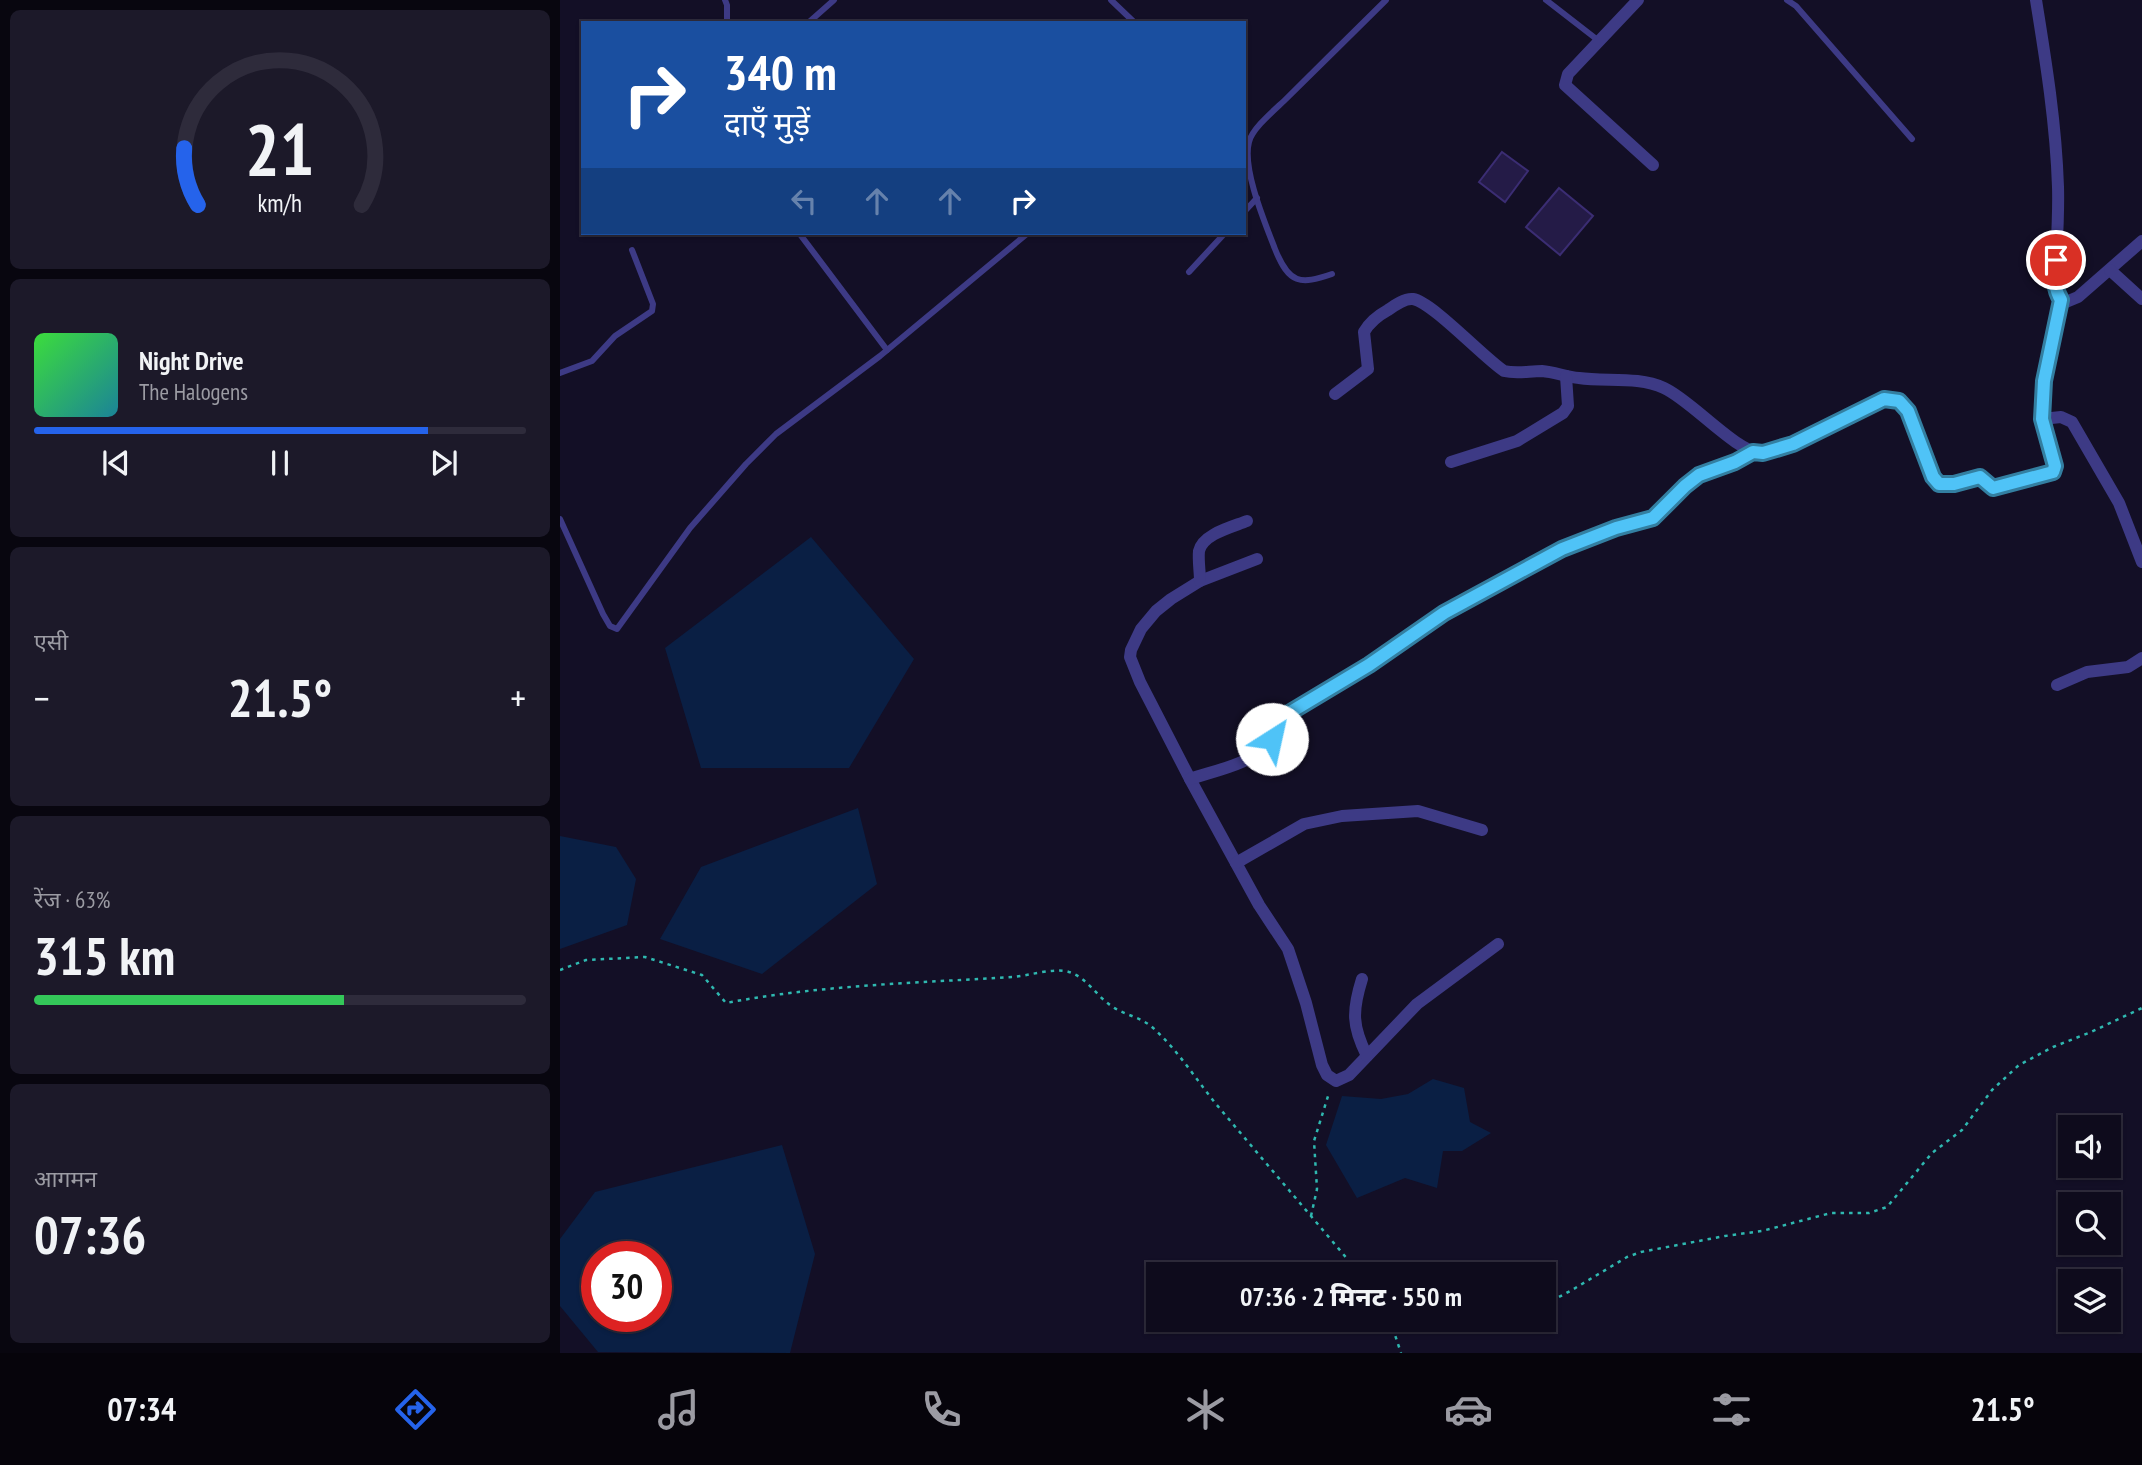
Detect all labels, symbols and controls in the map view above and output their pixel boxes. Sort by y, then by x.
text: 340 m [724,40,837,104]
icon: right [609,49,700,140]
text: 21 [245,102,315,196]
text: दाएँ मुड़ें [724,102,810,144]
icon: left [785,182,823,220]
icon: ahead [858,182,896,220]
icon: ahead [931,182,969,220]
icon: right [1004,182,1042,220]
text: km/h [258,187,302,219]
pin [2026,230,2086,290]
icon: arrive [2037,241,2075,279]
text: Night Drive [139,344,244,377]
text: The Halogens [139,377,248,406]
icon: previous [97,444,135,482]
icon: pause [261,444,299,482]
icon: next [425,444,463,482]
text: एसी [34,627,68,656]
text: 21.5° [228,664,332,731]
text: − [34,673,50,722]
text: + [510,673,526,722]
position arrow [1235,702,1309,776]
text: रेंज · 63% [34,885,110,914]
text: 315 km [34,922,175,989]
map controls [2058,1115,2121,1332]
button: sound [2058,1115,2121,1178]
text: आगमन [34,1164,97,1193]
button: search [2058,1192,2121,1255]
text: 07:36 [34,1201,146,1268]
speed limit sign: 30 [581,1241,672,1332]
button: layers [2058,1269,2121,1332]
text: 07:36 · 2 मिनट · 550 m [1240,1280,1462,1313]
icon: directions [391,1385,440,1434]
icon: music [654,1385,703,1434]
icon: phone [917,1385,966,1434]
icon: climate [1181,1385,1230,1434]
icon: car [1444,1385,1493,1434]
icon: filters [1707,1385,1756,1434]
text: 07:34 [107,1388,176,1430]
text: 21.5° [1970,1388,2035,1430]

